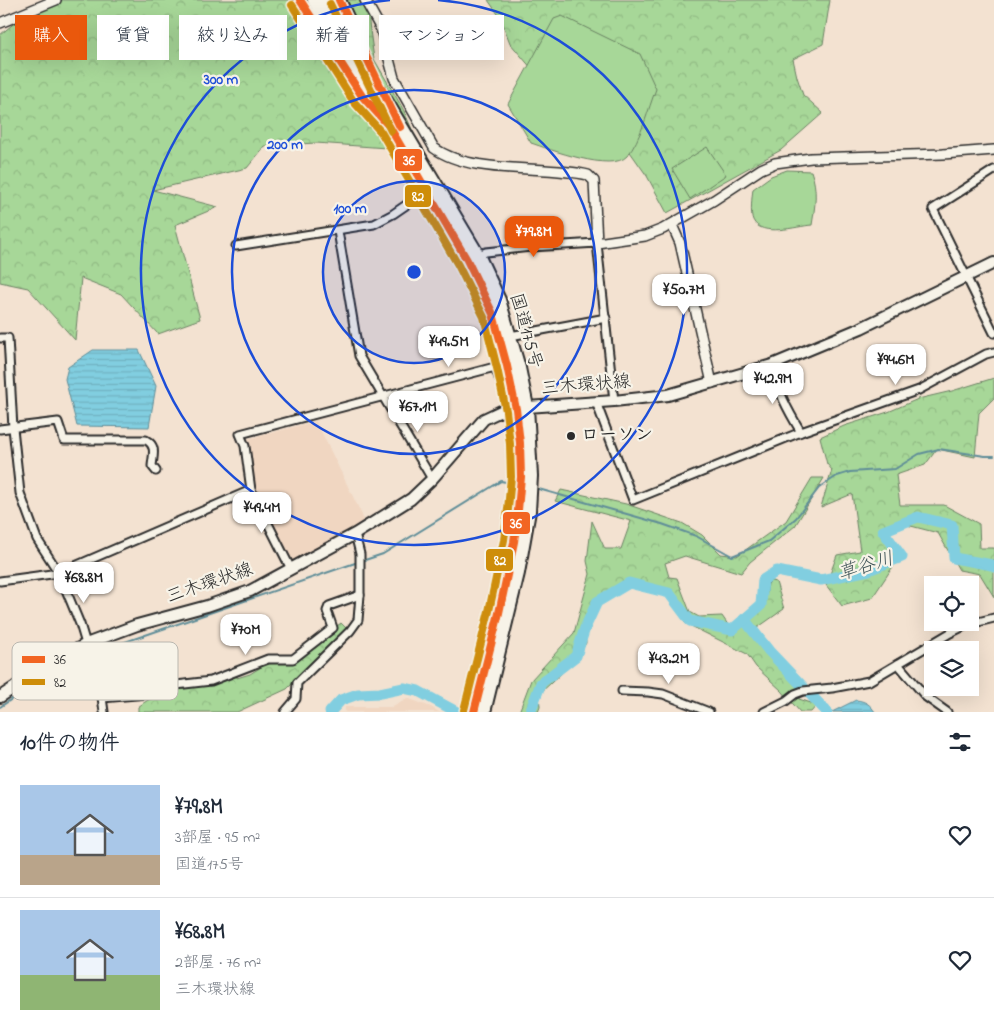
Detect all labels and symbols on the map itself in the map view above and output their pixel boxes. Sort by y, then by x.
text: 300 m [203,69,239,91]
text: 200 m [266,134,303,156]
line badge: 36 [394,148,423,172]
text: 36 [402,151,416,172]
line badge: 82 [404,184,432,208]
text: 82 [411,187,424,208]
text: 100 m [333,198,367,220]
pin: ¥79.8M [493,216,575,258]
centre of rings [405,263,423,281]
pin: ¥50.7M [643,274,725,316]
street label: 国道175号 [502,290,548,372]
pin: ¥49.5M [408,326,490,368]
pin: ¥94.6M [855,344,937,386]
pin: ¥42.9M [732,362,814,405]
street label: 三木環状線 [540,369,632,403]
pin: ¥67.1M [377,390,459,433]
place label: ローソン [581,423,653,449]
marker: ローソン [565,430,577,442]
pin: ¥49.4M [221,492,303,534]
line badge: 36 [502,511,531,535]
text: 36 [509,514,523,535]
water label: 草谷川 [835,546,897,588]
line badge: 82 [485,548,514,572]
text: 82 [493,551,506,572]
street label: 三木環状線 [163,557,257,611]
pin: ¥68.8M [43,562,125,604]
pin: ¥70M [216,614,276,656]
legend [12,642,178,700]
pin: ¥43.2M [628,642,710,685]
text: 36 [54,650,66,671]
text: 82 [54,673,66,694]

